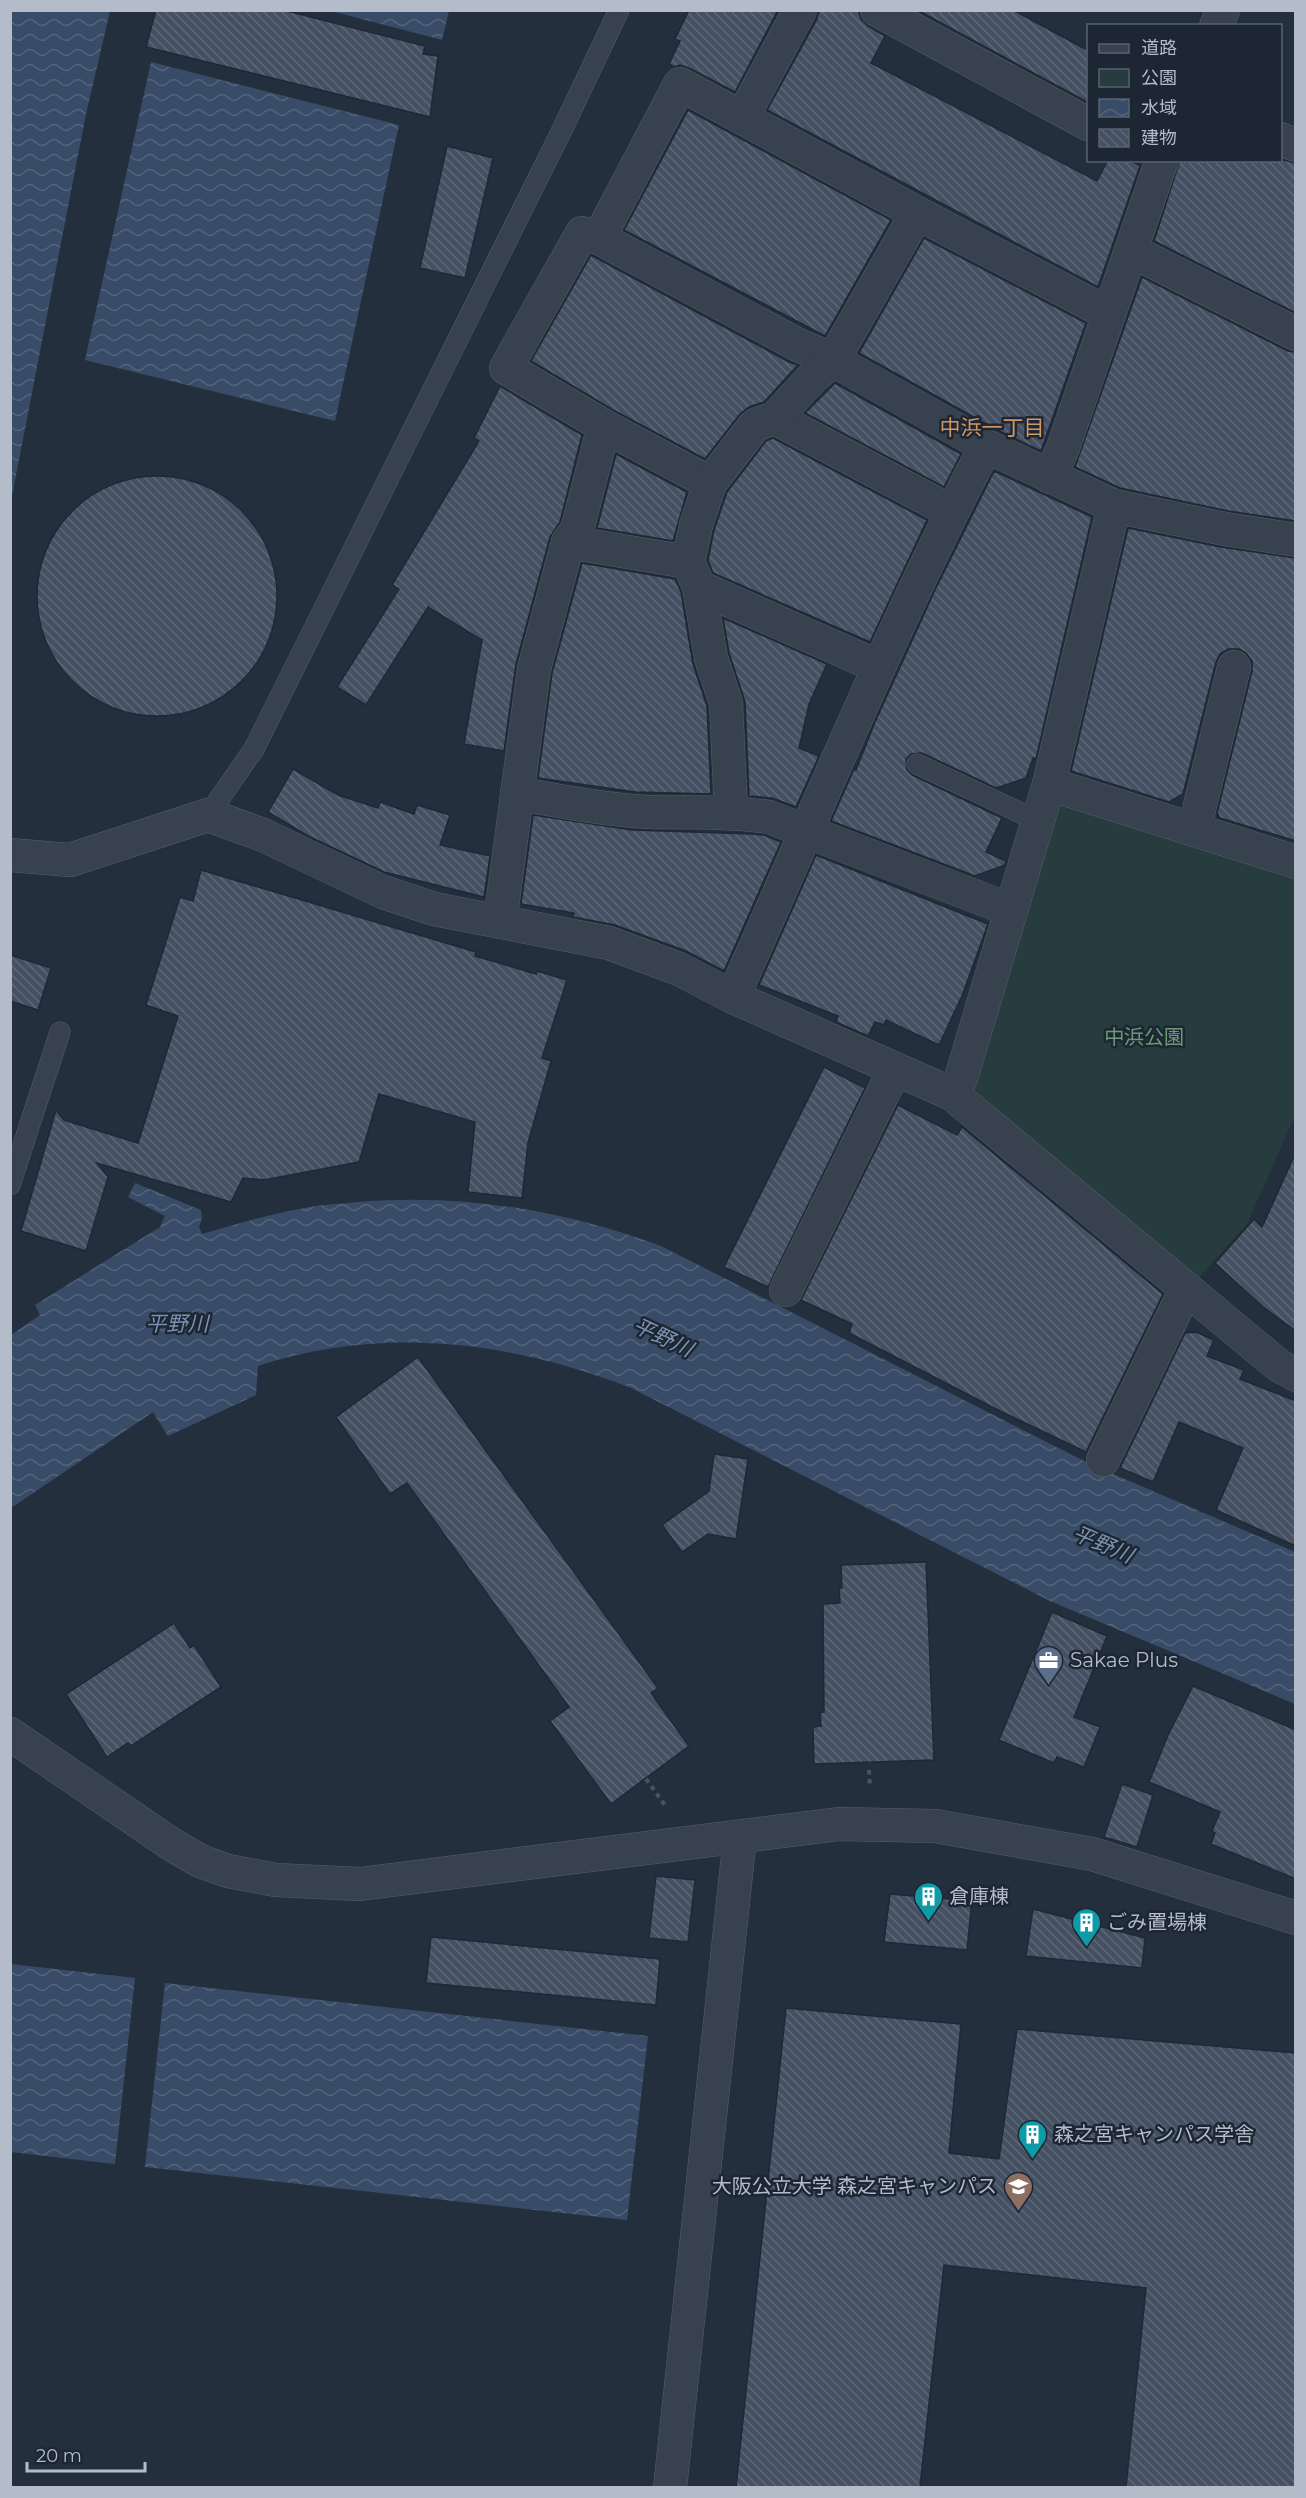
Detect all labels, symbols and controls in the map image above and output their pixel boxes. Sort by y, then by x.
legend [1087,24,1282,162]
text: 道路 [1141,37,1177,59]
text: 公園 [1141,67,1177,89]
text: 水域 [1141,97,1177,119]
text: 建物 [1141,127,1177,149]
district label: 中浜一丁目 [940,415,1045,440]
park label: 中浜公園 [1104,1025,1184,1049]
water label: 平野川 [146,1311,210,1336]
water label: 平野川 [629,1312,699,1362]
water label: 平野川 [1069,1520,1139,1569]
office icon: Sakae Plus [1033,1644,1065,1686]
place label: Sakae Plus [1070,1648,1178,1672]
building icon: 倉庫棟 [912,1880,944,1922]
place label: 倉庫棟 [949,1884,1009,1908]
building icon: ごみ置場棟 [1070,1906,1102,1948]
place label: ごみ置場棟 [1107,1910,1207,1934]
building icon: 森之宮キャンパス学舎 [1017,2118,1049,2160]
place label: 森之宮キャンパス学舎 [1054,2122,1254,2146]
school or university icon: 大阪公立大学 森之宮キャンパス [1002,2170,1034,2212]
place label: 大阪公立大学 森之宮キャンパス [712,2174,997,2198]
scale bar [27,2435,146,2473]
text: 20 m [36,2445,82,2467]

